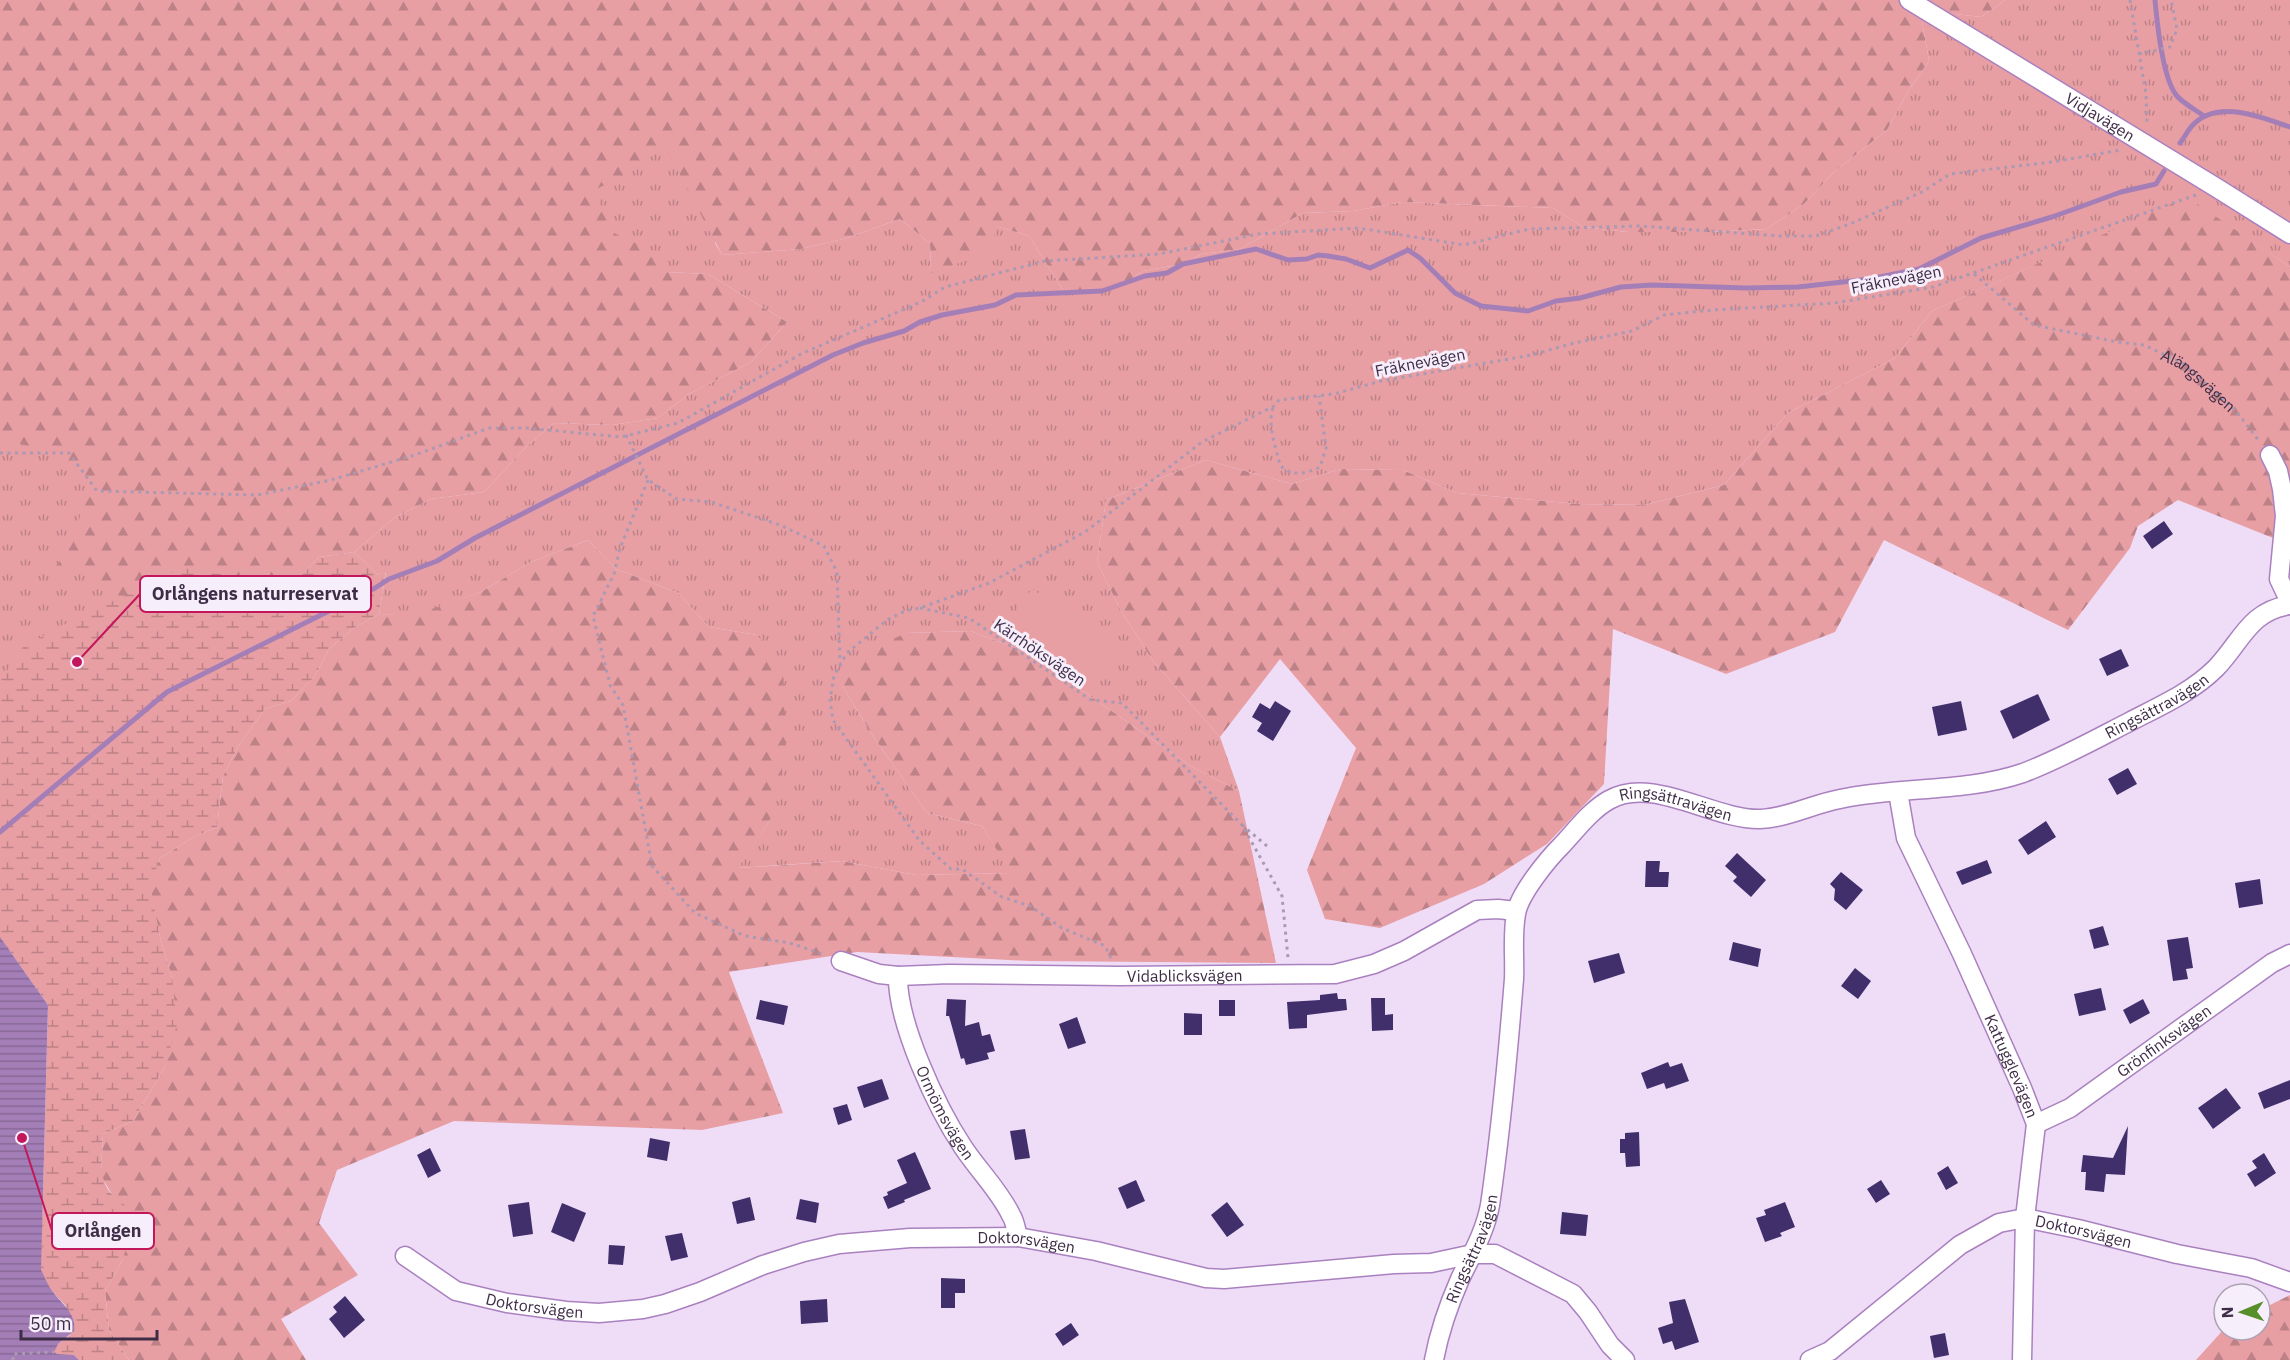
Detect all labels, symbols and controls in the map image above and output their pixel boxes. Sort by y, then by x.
street label: Vidjavägen [2062,88,2139,146]
street label: Fräknevägen [1849,260,1943,298]
street label: Fräknevägen [1373,343,1467,381]
street label: Alängsvägen [2158,345,2240,416]
callout: Orlångens naturreservat [140,576,371,612]
text: Orlångens naturreservat [152,582,358,605]
street label: Kärrhöksvägen [990,614,1090,690]
street label: Ringsättravägen [2101,669,2213,743]
street label: Ringsättravägen [1617,782,1734,825]
street label: Vidablicksvägen [1127,965,1243,986]
street label: Grönfinksvägen [2113,1000,2215,1081]
street label: Kattugglevägen [1980,1011,2043,1121]
street label: Ormömsvägen [912,1063,979,1164]
street label: Ringsättravägen [1441,1193,1501,1306]
street label: Doktorsvägen [2034,1210,2134,1252]
callout: Orlången [52,1213,154,1249]
text: Orlången [64,1219,142,1242]
street label: Doktorsvägen [977,1227,1077,1257]
north arrow [2212,1282,2272,1342]
street label: Doktorsvägen [484,1288,584,1322]
scale bar [21,1303,158,1341]
text: N [2217,1306,2237,1319]
text: 50 m [30,1312,72,1335]

